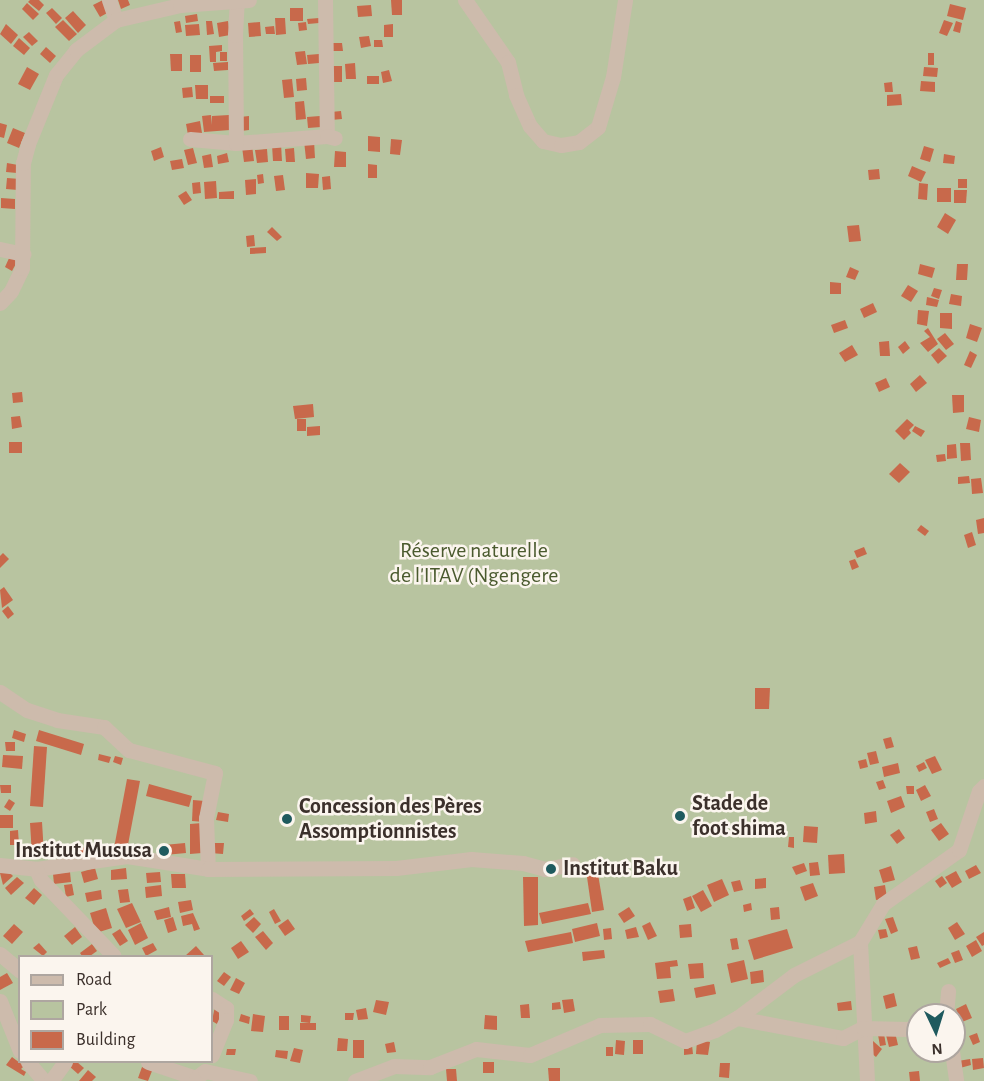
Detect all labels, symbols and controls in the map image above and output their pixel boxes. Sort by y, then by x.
park label: Réserve naturelle de l'ITAV (Ngengere [390,537,558,588]
place label: Stade de foot shima [692,790,786,842]
place label: Concession des Pères Assomptionnistes [299,793,482,844]
marker: Stade de foot shima [673,809,687,823]
marker: Concession des Pères Assomptionnistes [280,812,294,826]
place label: Institut Mususa [15,838,152,864]
marker: Institut Mususa [157,844,171,858]
place label: Institut Baku [563,856,678,882]
marker: Institut Baku [544,862,558,876]
legend [18,955,213,1063]
text: Road [76,971,112,989]
text: Park [76,1001,107,1019]
north arrow [906,1003,966,1063]
text: Building [76,1031,135,1049]
text: N [931,1041,943,1057]

